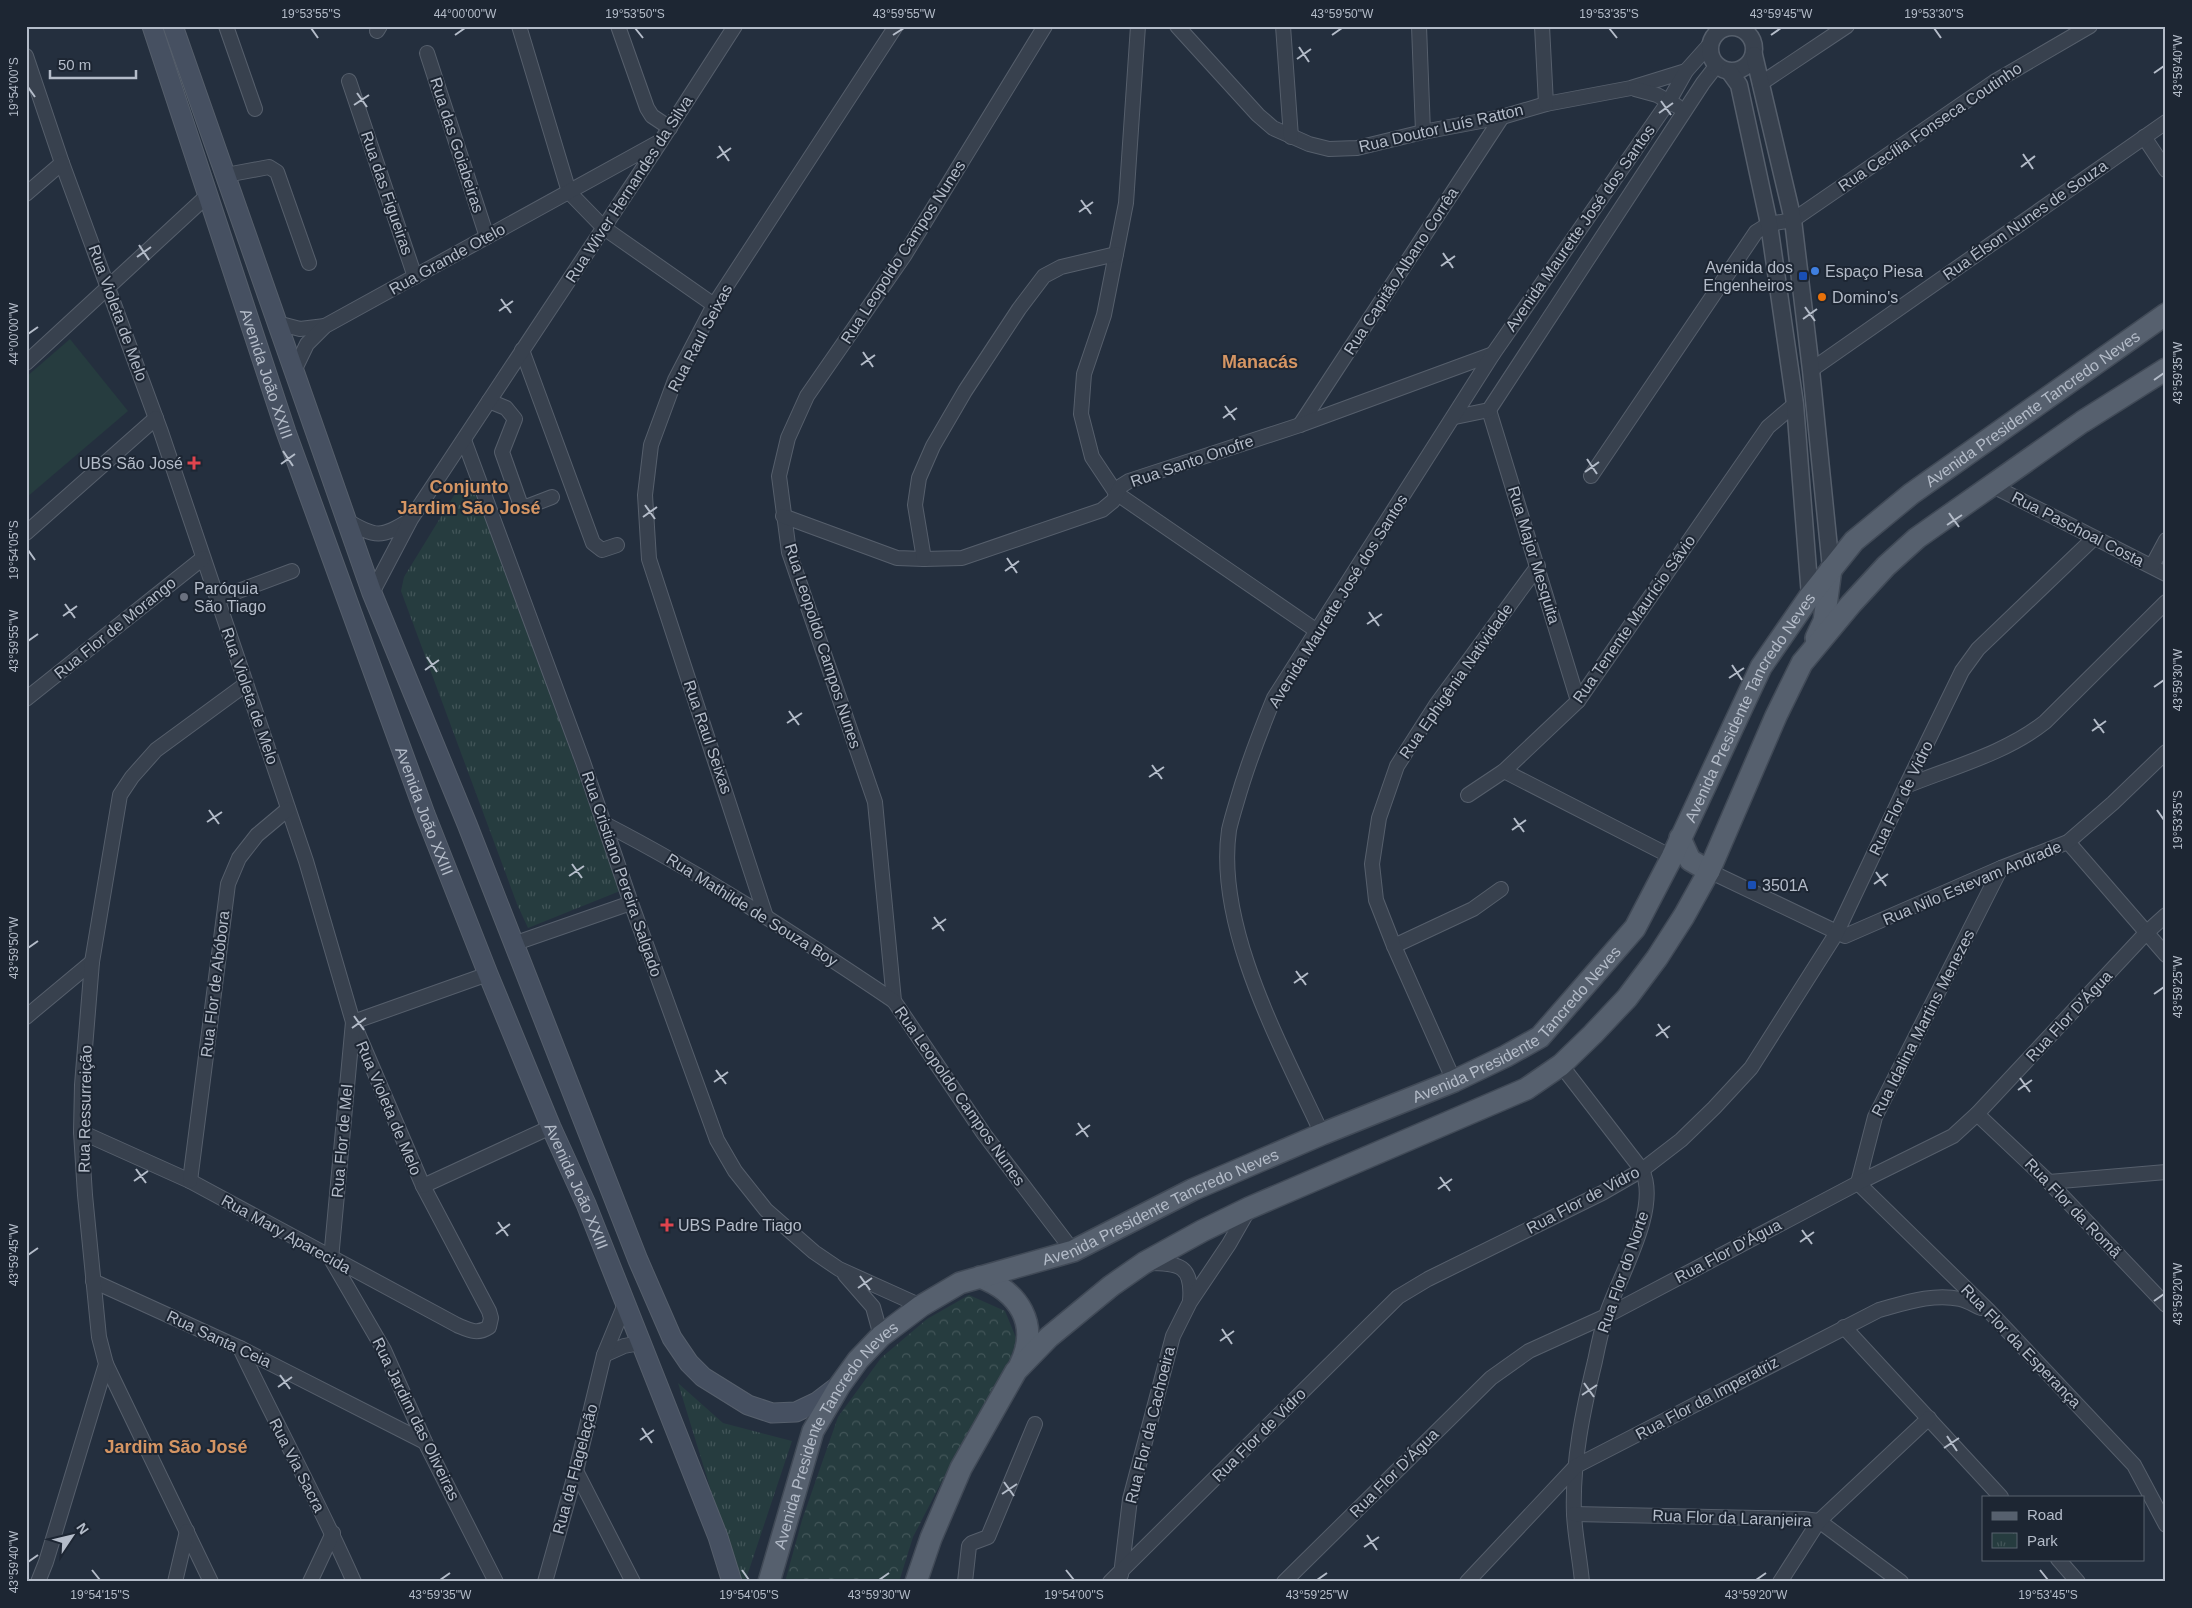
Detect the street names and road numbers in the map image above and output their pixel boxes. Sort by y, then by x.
street label: Rua Cecília Fonseca Coutinho [1835,59,2025,195]
street label: Rua das Goiabeiras [427,75,487,215]
street label: Rua Wiver Hernandes da Silva [562,93,696,285]
street label: Rua Doutor Luís Ratton [1357,101,1525,155]
street label: Avenida Maurette José dos Santos [1502,122,1658,334]
street label: Rua das Figueiras [358,129,416,257]
street label: Rua Élson Nunes de Souza [1939,156,2110,283]
street label: Rua Leopoldo Campos Nunes [837,157,969,347]
street label: Rua Capitão Albano Corrêa [1341,184,1461,358]
street label: Rua Grande Otelo [386,220,508,298]
street label: Rua Violeta de Melo [85,243,151,384]
street label: Rua Raul Seixas [665,281,735,395]
street label: Avenida João XXIII [237,306,296,441]
street label: Avenida Presidente Tancredo Neves [1922,327,2143,490]
street label: Rua Santo Onofre [1128,432,1256,490]
street label: Rua Major Mesquita [1505,484,1563,626]
street label: Rua Paschoal Costa [2009,488,2147,570]
street label: Avenida Maurette José dos Santos [1265,491,1411,711]
street label: Rua Tenente Maurício Sávio [1569,532,1699,706]
street label: Rua Leopoldo Campos Nunes [782,541,864,751]
street label: Rua Flor de Morango [51,574,179,682]
street label: Avenida Presidente Tancredo Neves [1681,590,1818,825]
street label: Rua Ephigênia Natividade [1396,600,1516,762]
street label: Rua Violeta de Melo [219,625,281,767]
street label: Rua Raul Seixas [681,678,735,796]
street label: Rua Flor de Vidro [1866,738,1936,858]
street label: Avenida João XXIII [393,744,457,878]
street label: Rua Cristiano Pereira Salgado [579,769,665,979]
street label: Rua Nilo Estevam Andrade [1880,838,2064,928]
street label: Rua Mathilde de Souza Boy [663,850,841,970]
street label: Rua Flor de Abóbora [198,910,232,1058]
street label: Rua Idalina Martins Menezes [1868,927,1978,1119]
street label: Avenida Presidente Tancredo Neves [1410,943,1624,1105]
street label: Rua Flor D'Água [2022,966,2115,1065]
street label: Rua Leopoldo Campos Nunes [892,1003,1028,1189]
street label: Rua Violeta de Melo [353,1038,425,1178]
street label: Rua Ressurreição [75,1045,95,1173]
street label: Rua Flor de Mel [329,1084,355,1198]
street label: Avenida João XXIII [542,1120,612,1252]
street label: Avenida Presidente Tancredo Neves [1040,1145,1281,1268]
street label: Rua Flor da Romã [2021,1155,2125,1261]
street label: Rua Flor de Vidro [1524,1163,1642,1237]
street label: Rua Mary Aparecida [218,1191,354,1277]
street label: Rua Flor do Norte [1594,1209,1652,1335]
street label: Rua Flor D'Água [1672,1215,1784,1286]
street label: Rua Flor da Esperança [1958,1281,2084,1411]
street label: Rua Santa Ceia [164,1307,274,1371]
street label: Avenida Presidente Tancredo Neves [771,1318,901,1551]
street label: Rua Jardim das Oliveiras [369,1335,463,1503]
street label: Rua Flor da Cachoeira [1122,1345,1178,1505]
street label: Rua Flor da Imperatriz [1633,1353,1781,1443]
street label: Rua Flor de Vidro [1209,1385,1309,1485]
street label: Rua da Flagelação [549,1402,601,1536]
street label: Rua Via Sacra [266,1415,328,1515]
street label: Rua Flor D'Água [1346,1425,1442,1521]
street label: Rua Flor da Laranjeira [1652,1507,1812,1529]

